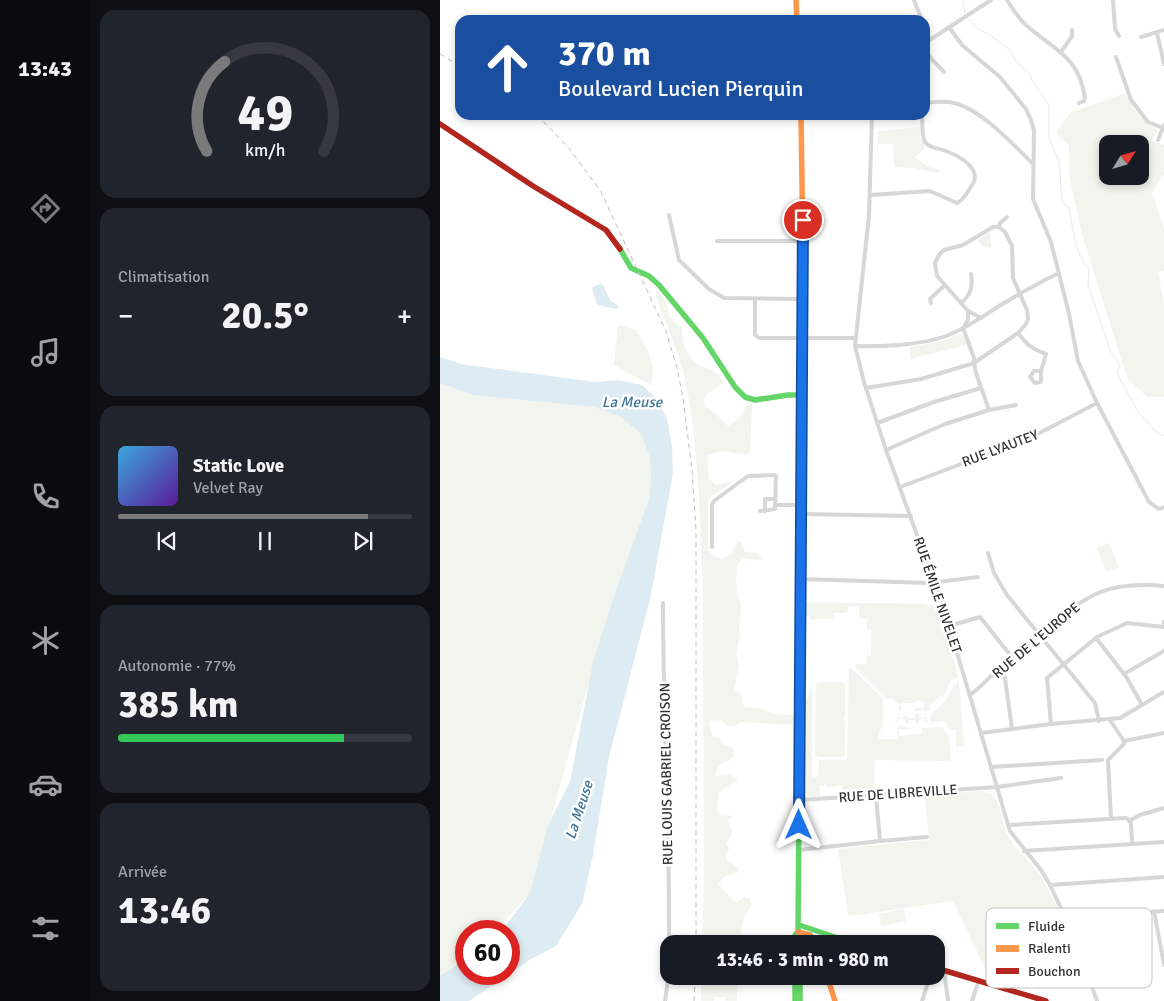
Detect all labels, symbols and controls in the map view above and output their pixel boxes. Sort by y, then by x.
text: 370 m [558,32,651,75]
icon: ahead [475,35,540,100]
text: 13:43 [18,55,72,82]
text: Boulevard Lucien Pierquin [558,75,804,102]
text: 49 [237,81,293,145]
north arrow [1099,135,1149,185]
map controls [1099,135,1149,185]
text: km/h [245,139,285,161]
icon: directions [28,191,63,226]
pin [782,199,824,241]
icon: arrive [789,206,817,234]
text: Climatisation [118,267,209,287]
text: 20.5° [221,292,309,339]
text: − [118,299,133,333]
text: + [397,299,412,333]
icon: music [28,335,63,370]
water label: La Meuse [602,393,664,411]
street label: RUE LYAUTEY [960,426,1041,471]
text: Static Love [193,454,284,478]
text: Velvet Ray [193,478,263,498]
icon: phone [28,479,63,514]
icon: previous [153,527,181,555]
icon: pause [251,527,279,555]
icon: next [349,527,377,555]
street label: RUE ÉMILE NIVELET [910,535,965,656]
street label: RUE DE L'EUROPE [989,599,1084,682]
icon: climate [28,623,63,658]
text: Autonomie · 77% [118,656,236,676]
text: 385 km [118,681,239,728]
street label: RUE LOUIS GABRIEL CROISON [656,683,677,865]
icon: car [28,767,63,802]
water label: La Meuse [561,777,597,842]
street label: RUE DE LIBREVILLE [838,781,958,806]
position arrow [772,798,824,850]
text: Arrivée [118,862,167,882]
text: 13:46 [118,887,211,934]
legend [986,908,1152,988]
icon: filters [28,911,63,946]
text: Fluide [1028,918,1065,935]
speed limit sign: 60 [455,920,520,985]
text: Ralenti [1028,940,1071,957]
text: 13:46 · 3 min · 980 m [716,948,889,972]
text: Bouchon [1028,963,1081,980]

